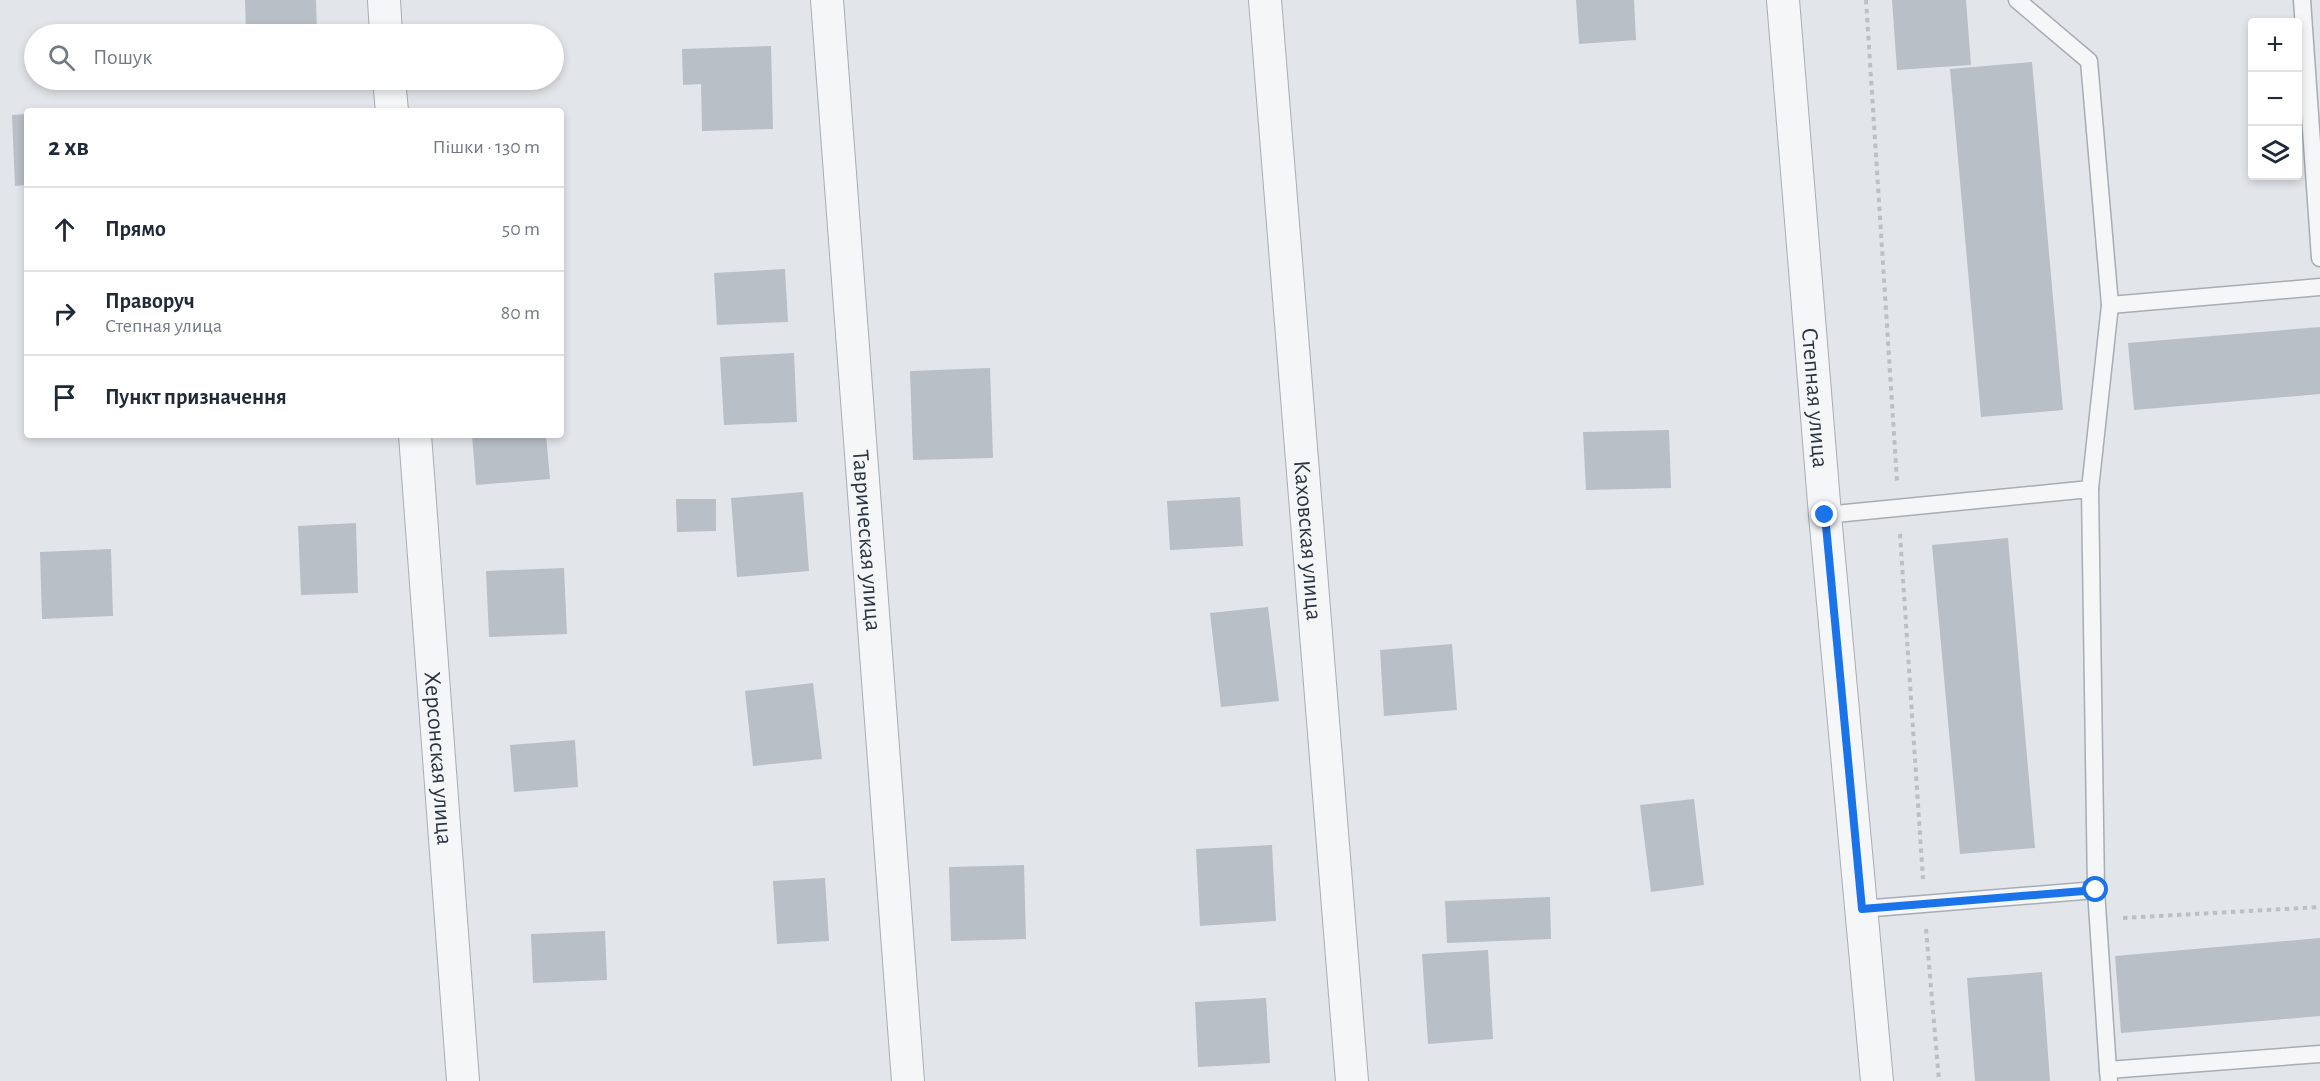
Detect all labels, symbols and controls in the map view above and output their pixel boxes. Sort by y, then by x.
map controls [2248,18,2302,180]
button: + [2248,18,2302,72]
search box [24,24,564,90]
icon: search [45,41,78,74]
text: Пошук [93,46,152,68]
button: − [2248,72,2302,126]
button: layers [2248,126,2302,180]
text: 2 хв [48,134,89,160]
text: Пішки · 130 m [432,137,540,157]
icon: ahead [48,213,81,246]
text: Прямо [105,218,166,240]
text: 50 m [502,219,540,239]
text: Праворуч [105,290,195,312]
icon: right [48,297,81,330]
text: 80 m [501,303,540,323]
text: Степная улица [105,316,222,336]
street label: Степная улица [1797,327,1832,469]
icon: arrive [48,381,81,414]
text: Пункт призначення [105,386,287,408]
street label: Таврическая улица [848,449,885,632]
street label: Каховская улица [1289,459,1326,621]
route end [1811,501,1837,527]
street label: Херсонская улица [420,671,456,846]
route start [2082,876,2108,902]

